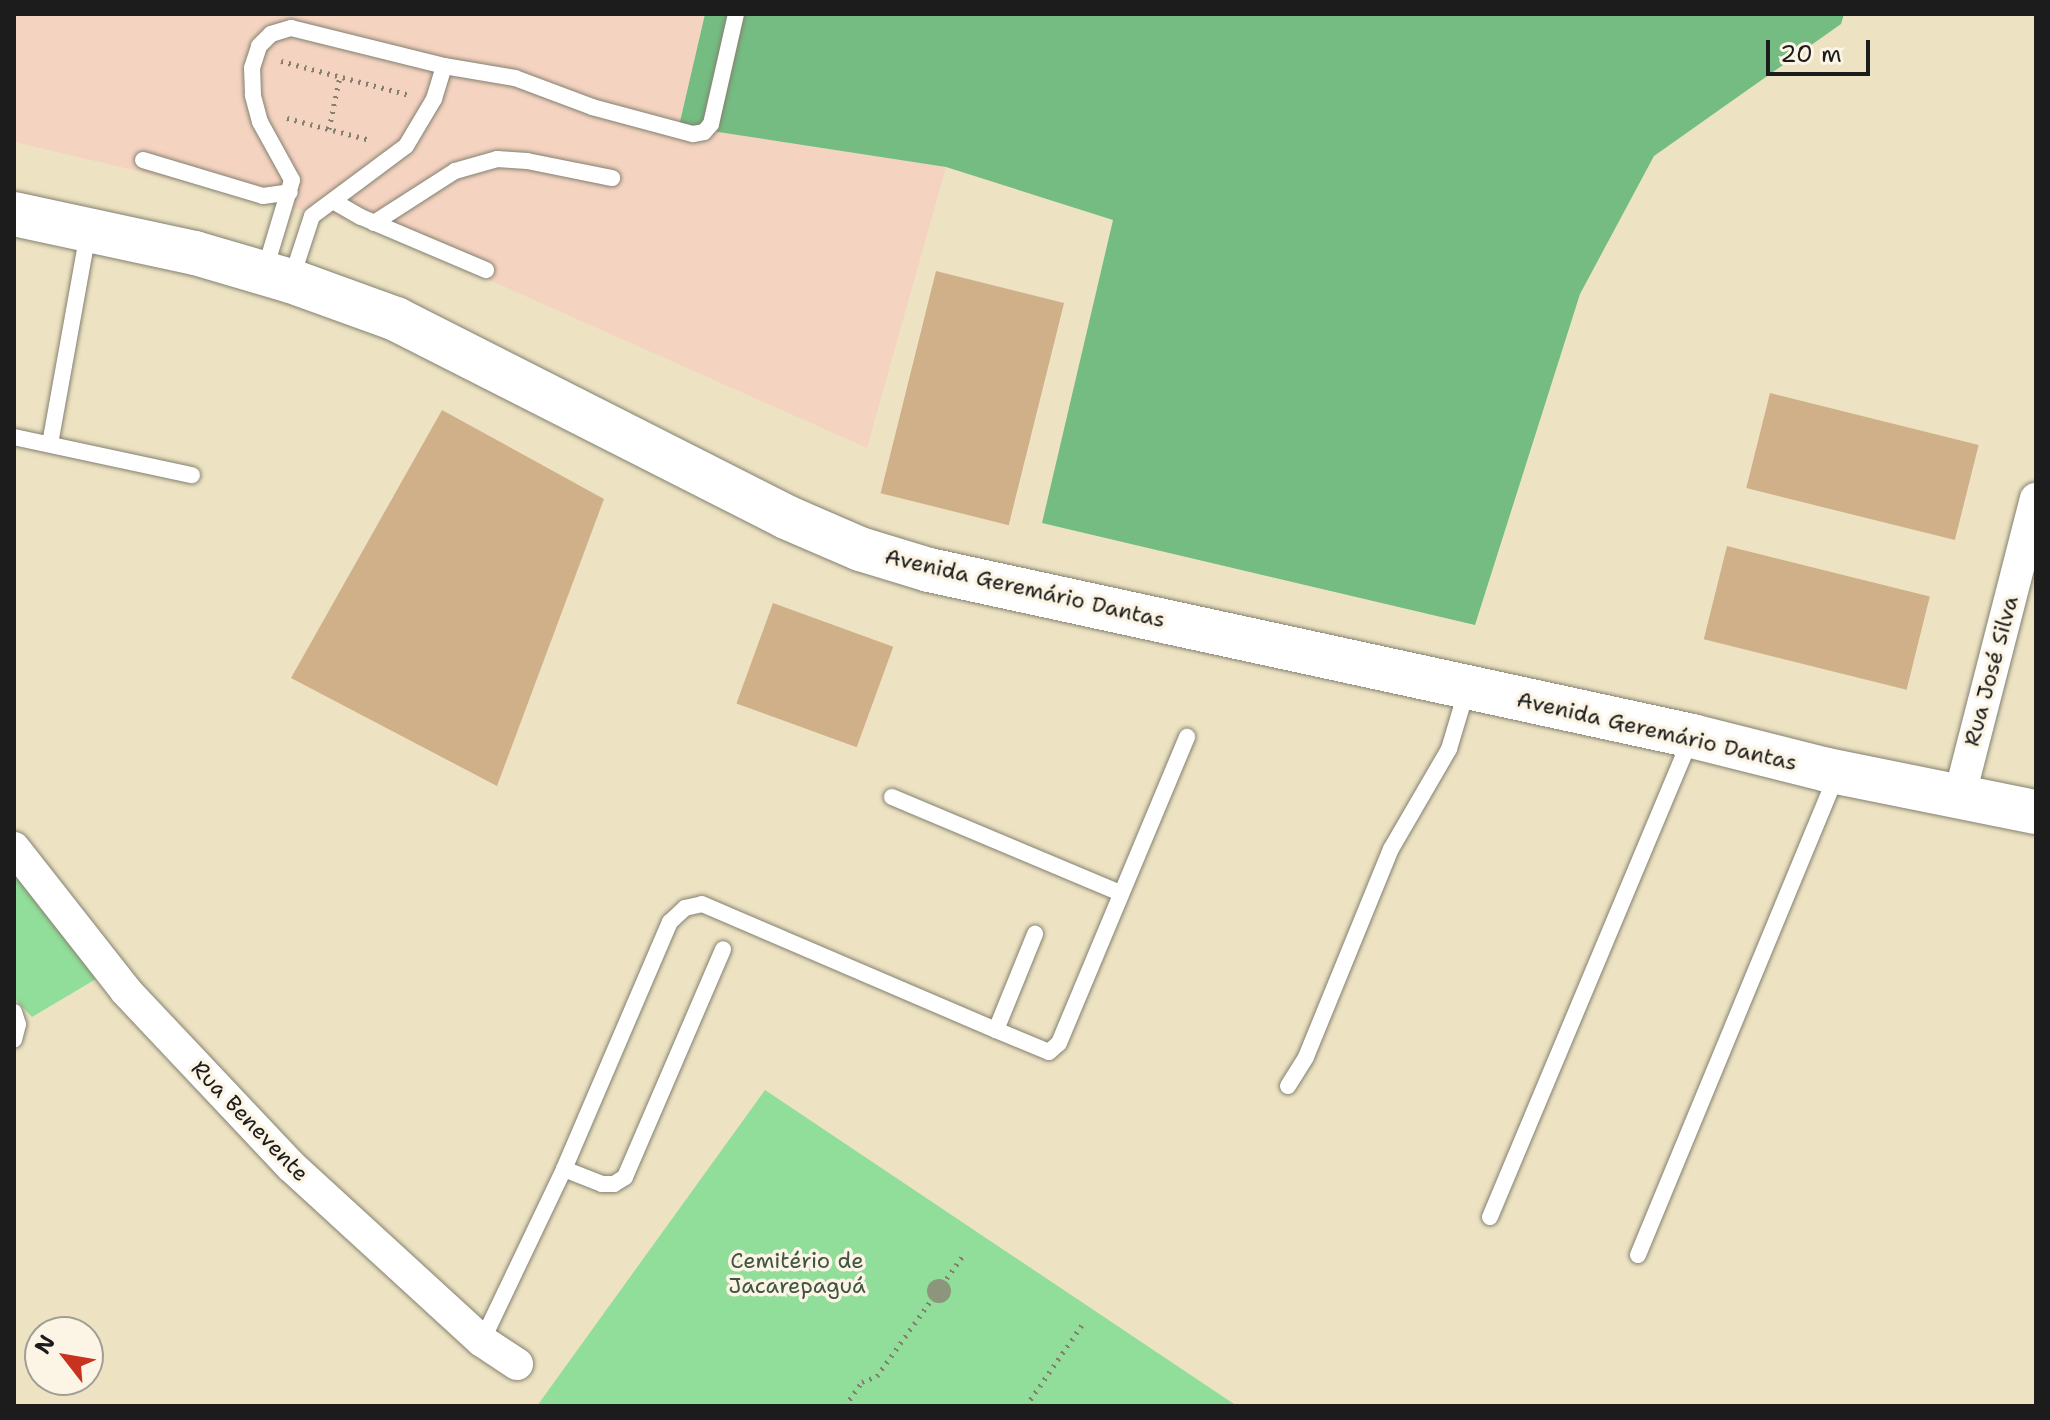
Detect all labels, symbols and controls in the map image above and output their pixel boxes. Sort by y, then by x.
scale bar [1770,24,1874,74]
text: 20 m [1780,38,1842,70]
street label: Avenida Geremário Dantas [882,543,1168,633]
street label: Rua José Silva [1958,593,2024,749]
street label: Avenida Geremário Dantas [1514,686,1800,776]
street label: Rua Benevente [186,1055,314,1187]
park label: Cemitério de Jacarepaguá [728,1247,866,1298]
north arrow [24,1316,104,1396]
text: N [28,1329,62,1359]

